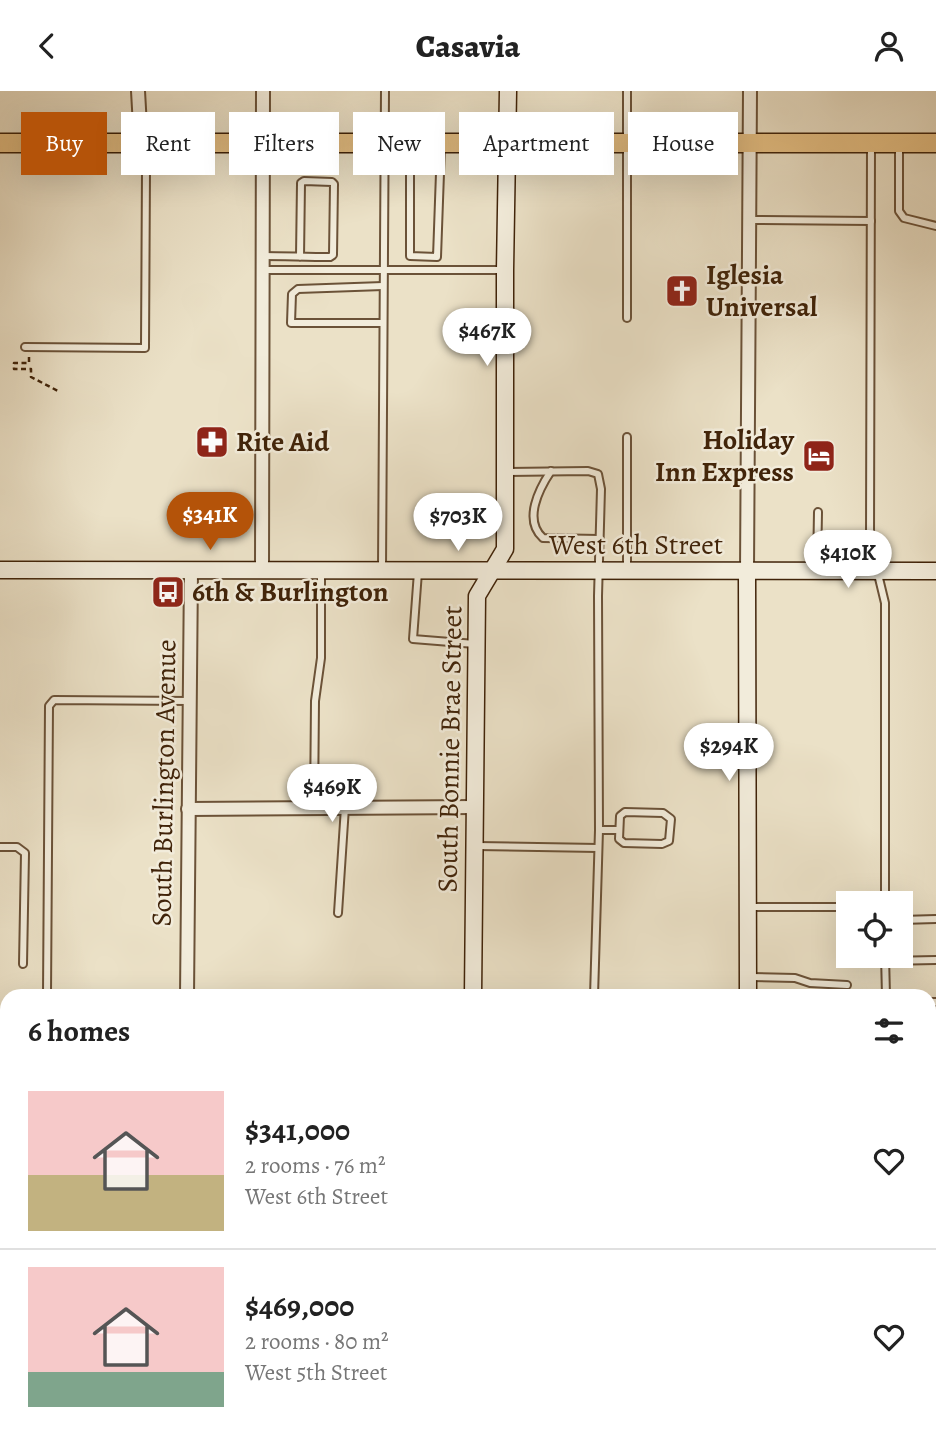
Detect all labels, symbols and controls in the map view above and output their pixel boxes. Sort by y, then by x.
text: Casavia [416,24,520,68]
icon: back [28,27,66,65]
icon: person [870,27,908,65]
chip: Buy [21,112,107,175]
chip: Rent [121,112,215,175]
chip: Filters [229,112,339,175]
chip: New [353,112,445,175]
chip: Apartment [459,112,614,175]
chip: House [628,112,738,175]
place label: Iglesia Universal [706,256,818,326]
church icon: Iglesia Universal [663,272,701,310]
pin: $467K [438,309,536,368]
text: $467K [458,315,516,346]
place label: Holiday Inn Express [655,421,795,491]
pharmacy icon: Rite Aid [193,423,231,461]
place label: Rite Aid [236,423,330,461]
hotel icon: Holiday Inn Express [800,437,838,475]
pin: $341K [161,493,259,552]
pin: $703K [409,493,507,553]
text: $341K [183,499,237,530]
text: $703K [429,500,487,531]
street label: West 6th Street [548,526,723,564]
pin: $410K [799,531,897,590]
text: $410K [820,537,876,568]
bus stop icon: 6th & Burlington [149,573,187,611]
place label: 6th & Burlington [192,573,389,611]
street label: South Bonnie Brae Street [428,605,472,893]
street label: South Burlington Avenue [142,639,186,927]
pin: $294K [680,723,778,783]
text: $294K [700,730,758,761]
pin: $469K [283,765,381,824]
text: $469K [303,771,361,802]
map controls [836,891,913,968]
button: locate [836,891,913,968]
text: 6 homes [28,1011,130,1051]
icon: filters [870,1012,908,1050]
text: $341,000 [245,1110,350,1150]
icon: home [84,1119,168,1203]
icon: heart [870,1142,908,1180]
text: 2 rooms · 76 m² [245,1150,386,1181]
text: West 6th Street [245,1181,388,1212]
text: $469,000 [245,1286,354,1326]
icon: home [84,1295,168,1379]
icon: heart [870,1318,908,1356]
text: 2 rooms · 80 m² [245,1326,389,1357]
text: West 5th Street [245,1357,387,1388]

